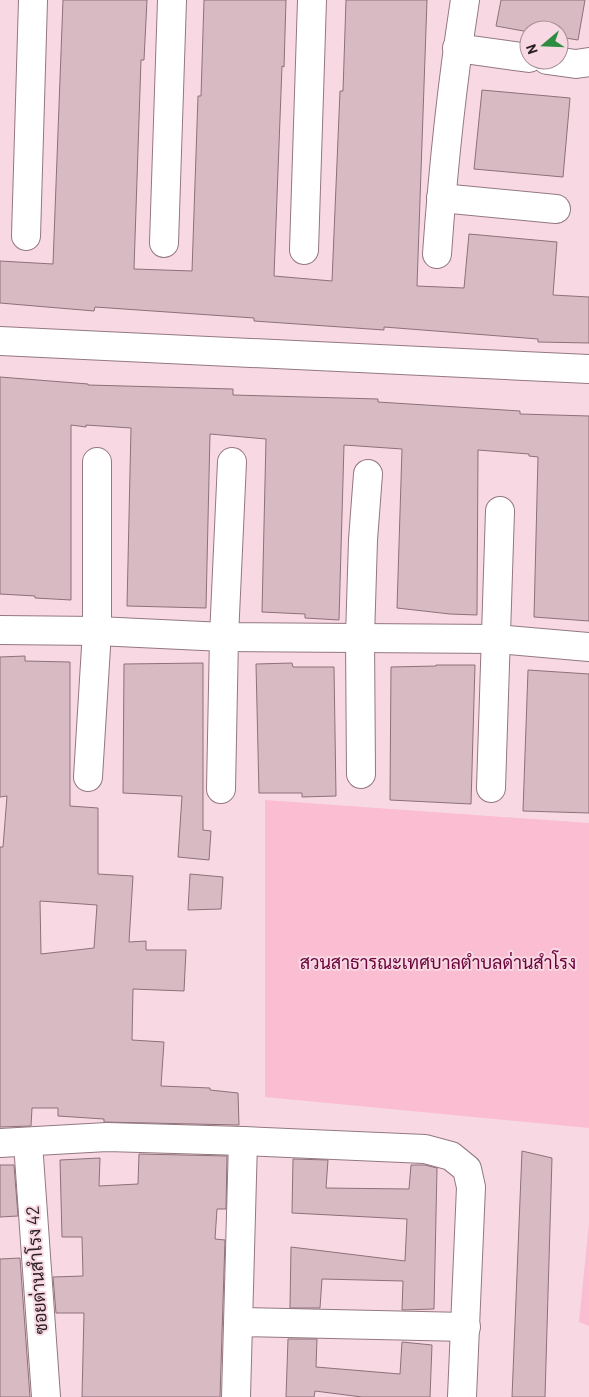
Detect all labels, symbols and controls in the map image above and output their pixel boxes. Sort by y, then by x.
north arrow [519,20,569,70]
text: N [522,42,541,57]
park label: สวนสาธารณะเทศบาลตำบลด่านสำโรง [300,950,576,973]
street label: ซอยด่านสำโรง 42 [20,1205,51,1335]

